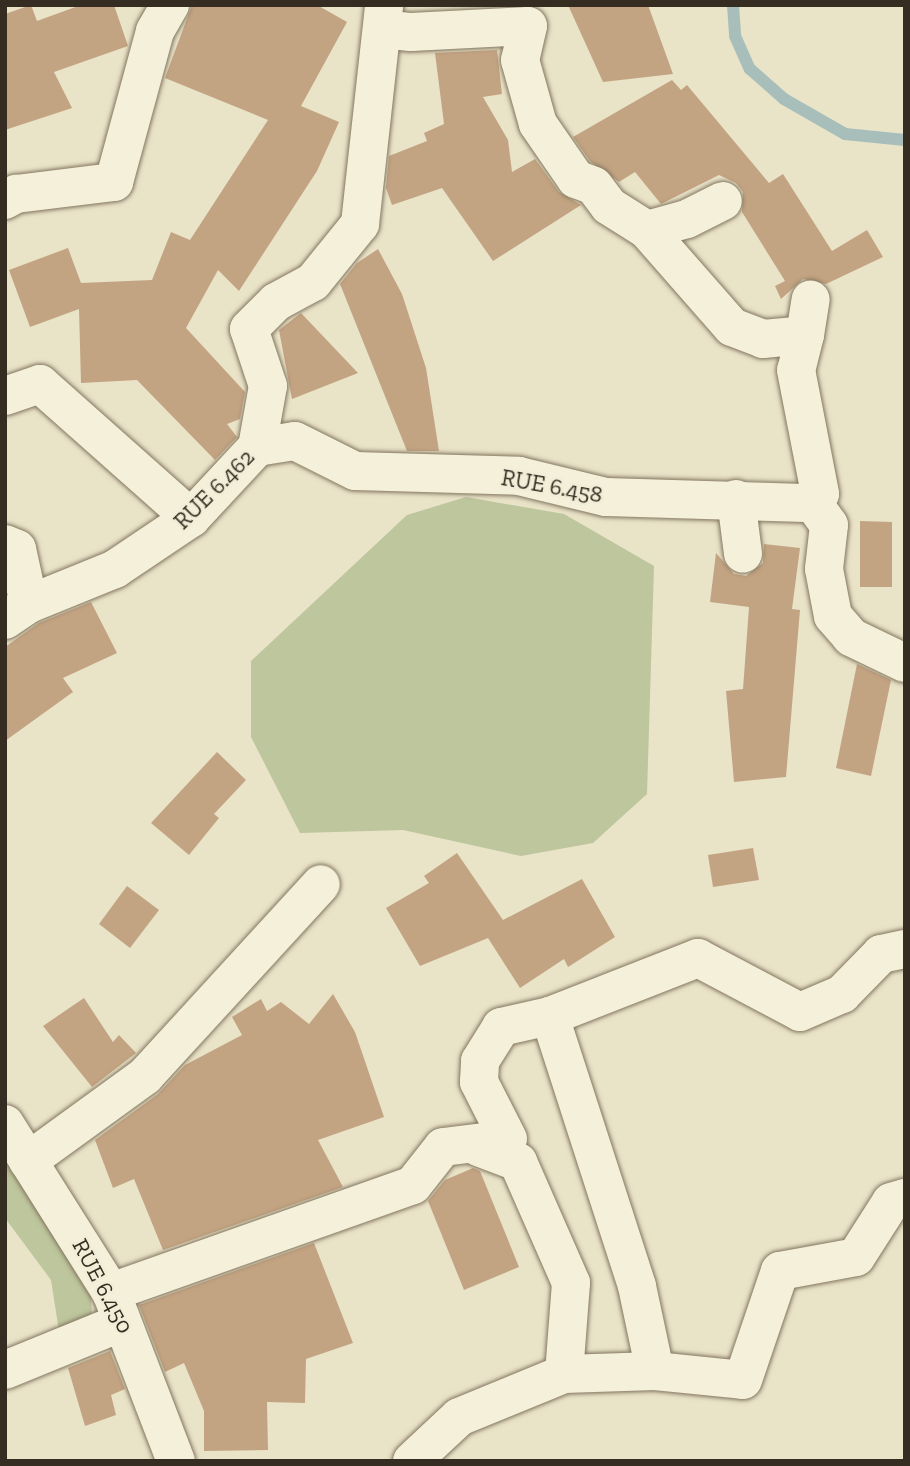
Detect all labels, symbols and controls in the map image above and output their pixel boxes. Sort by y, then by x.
street label: RUE 6.462 [168,443,260,535]
street label: RUE 6.458 [499,464,605,508]
street label: RUE 6.450 [67,1234,139,1338]

